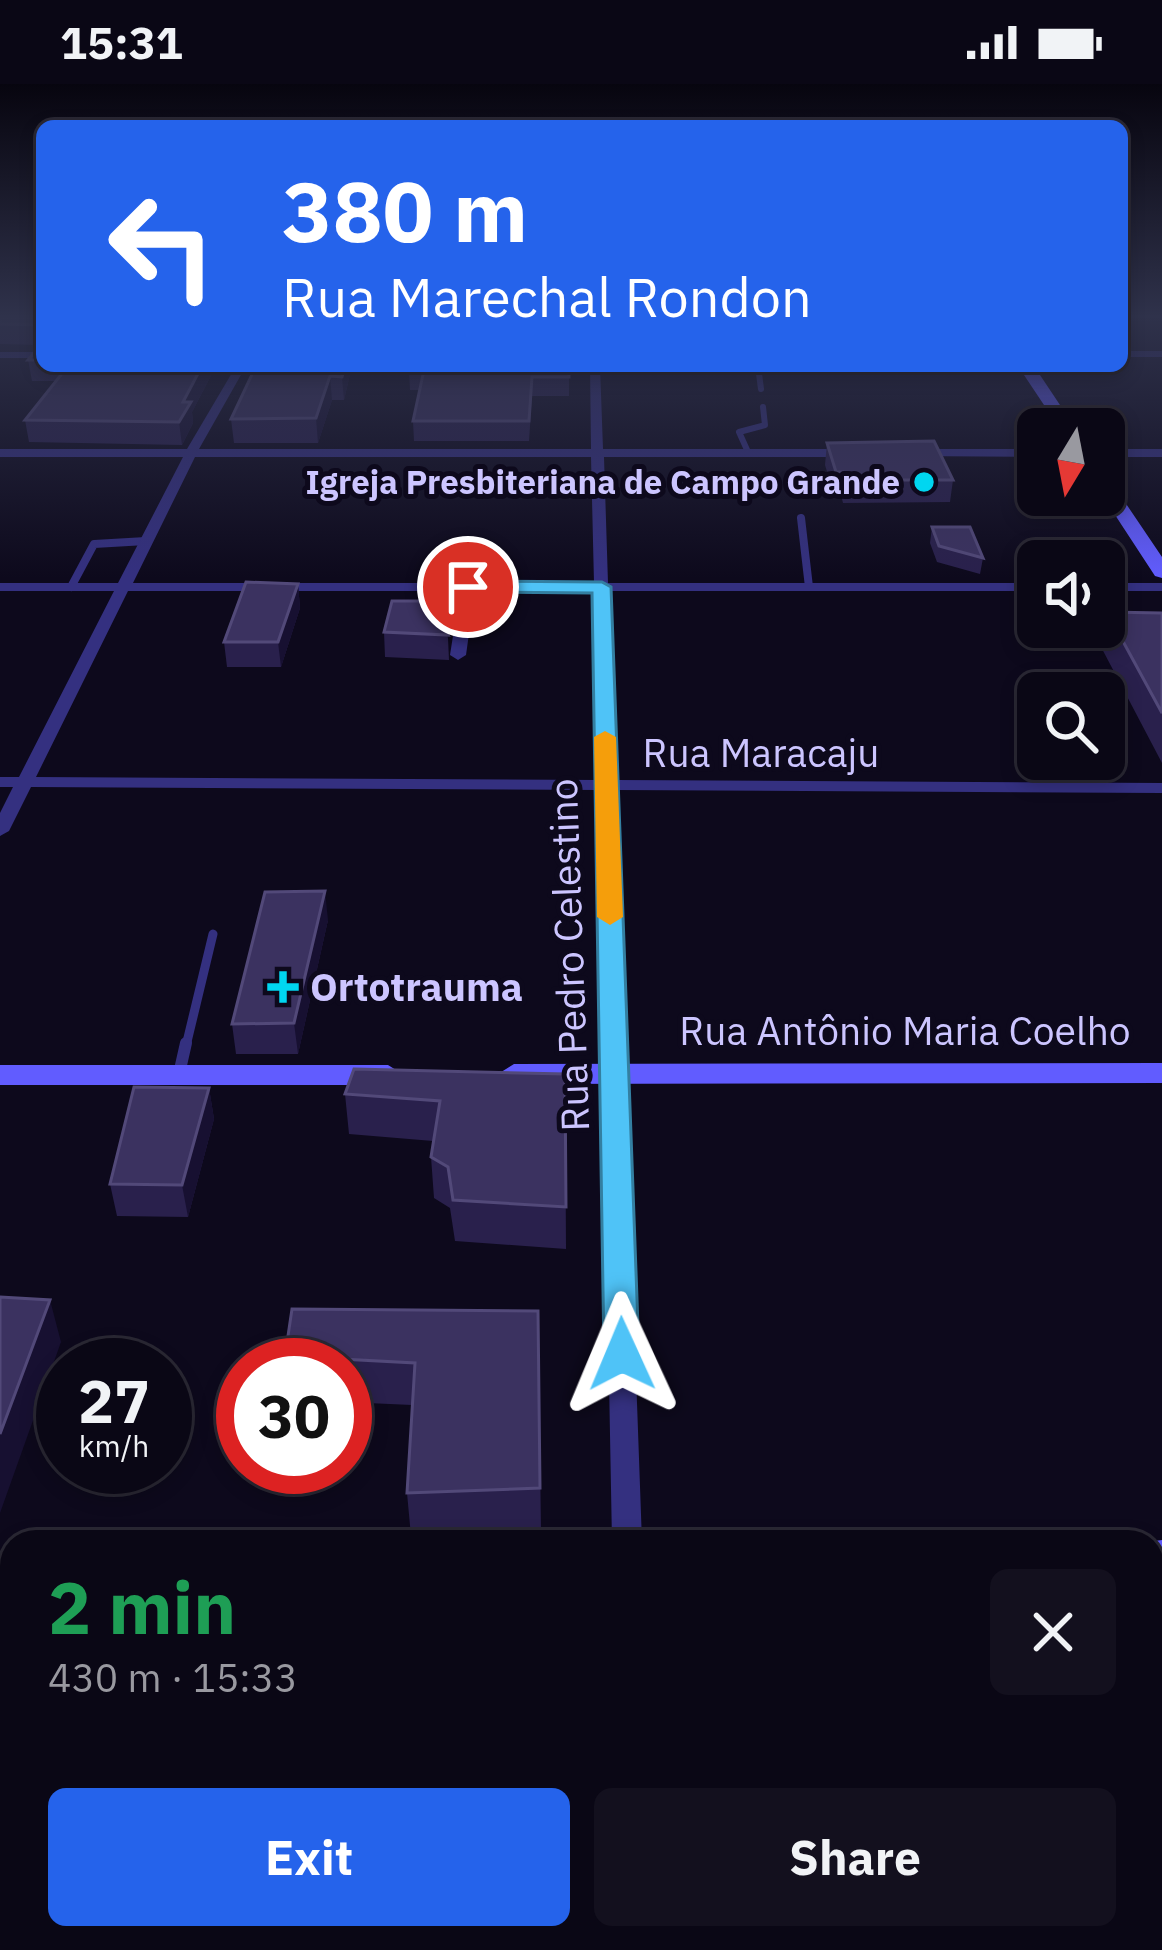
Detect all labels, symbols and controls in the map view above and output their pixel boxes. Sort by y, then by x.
text: 15:31 [60,13,183,71]
text: 380 m [282,156,528,265]
icon: left [84,168,240,324]
text: Rua Marechal Rondon [282,262,812,332]
north arrow [1017,408,1125,516]
map controls [1017,408,1125,780]
place label: Igreja Presbiteriana de Campo Grande [306,460,900,503]
marker: Igreja Presbiteriana de Campo Grande [911,469,937,495]
pin [417,536,519,638]
button: sound [1017,540,1125,648]
icon: arrive [435,554,501,620]
button: search [1017,672,1125,780]
street label: Rua Maracaju [643,727,879,778]
street label: Rua Pedro Celestino [537,778,600,1132]
place label: Ortotrauma [310,961,523,1012]
marker: Ortotrauma [267,971,299,1003]
street label: Rua Antônio Maria Coelho [679,1005,1131,1056]
position arrow [559,1291,685,1417]
speed limit sign: 30 [216,1338,372,1494]
text: 27 [78,1361,150,1440]
text: km/h [79,1426,149,1465]
text: 2 min [48,1560,236,1654]
button: close [990,1569,1116,1695]
text: 430 m · 15:33 [48,1652,298,1703]
button: Exit [48,1788,570,1926]
button: Share [594,1788,1116,1926]

